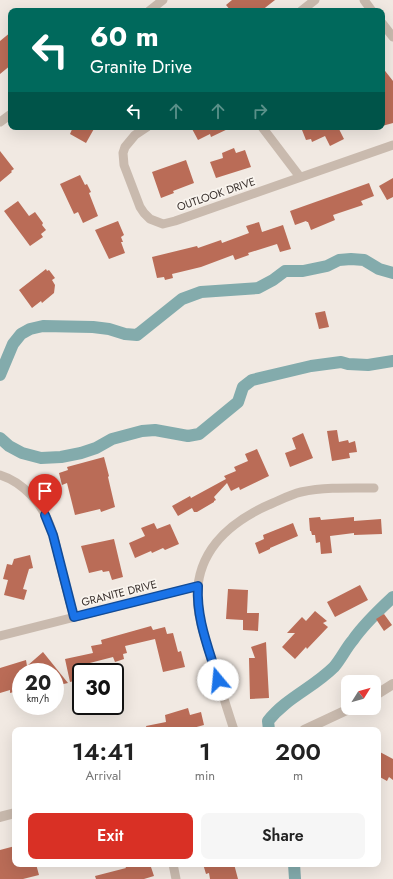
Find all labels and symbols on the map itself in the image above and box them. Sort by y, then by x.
street label: OUTLOOK DRIVE [175,173,257,215]
pin [28,474,62,515]
street label: GRANITE DRIVE [80,576,158,610]
position arrow [197,659,239,701]
speed limit sign: 30 [72,663,124,715]
north arrow [341,675,381,715]

